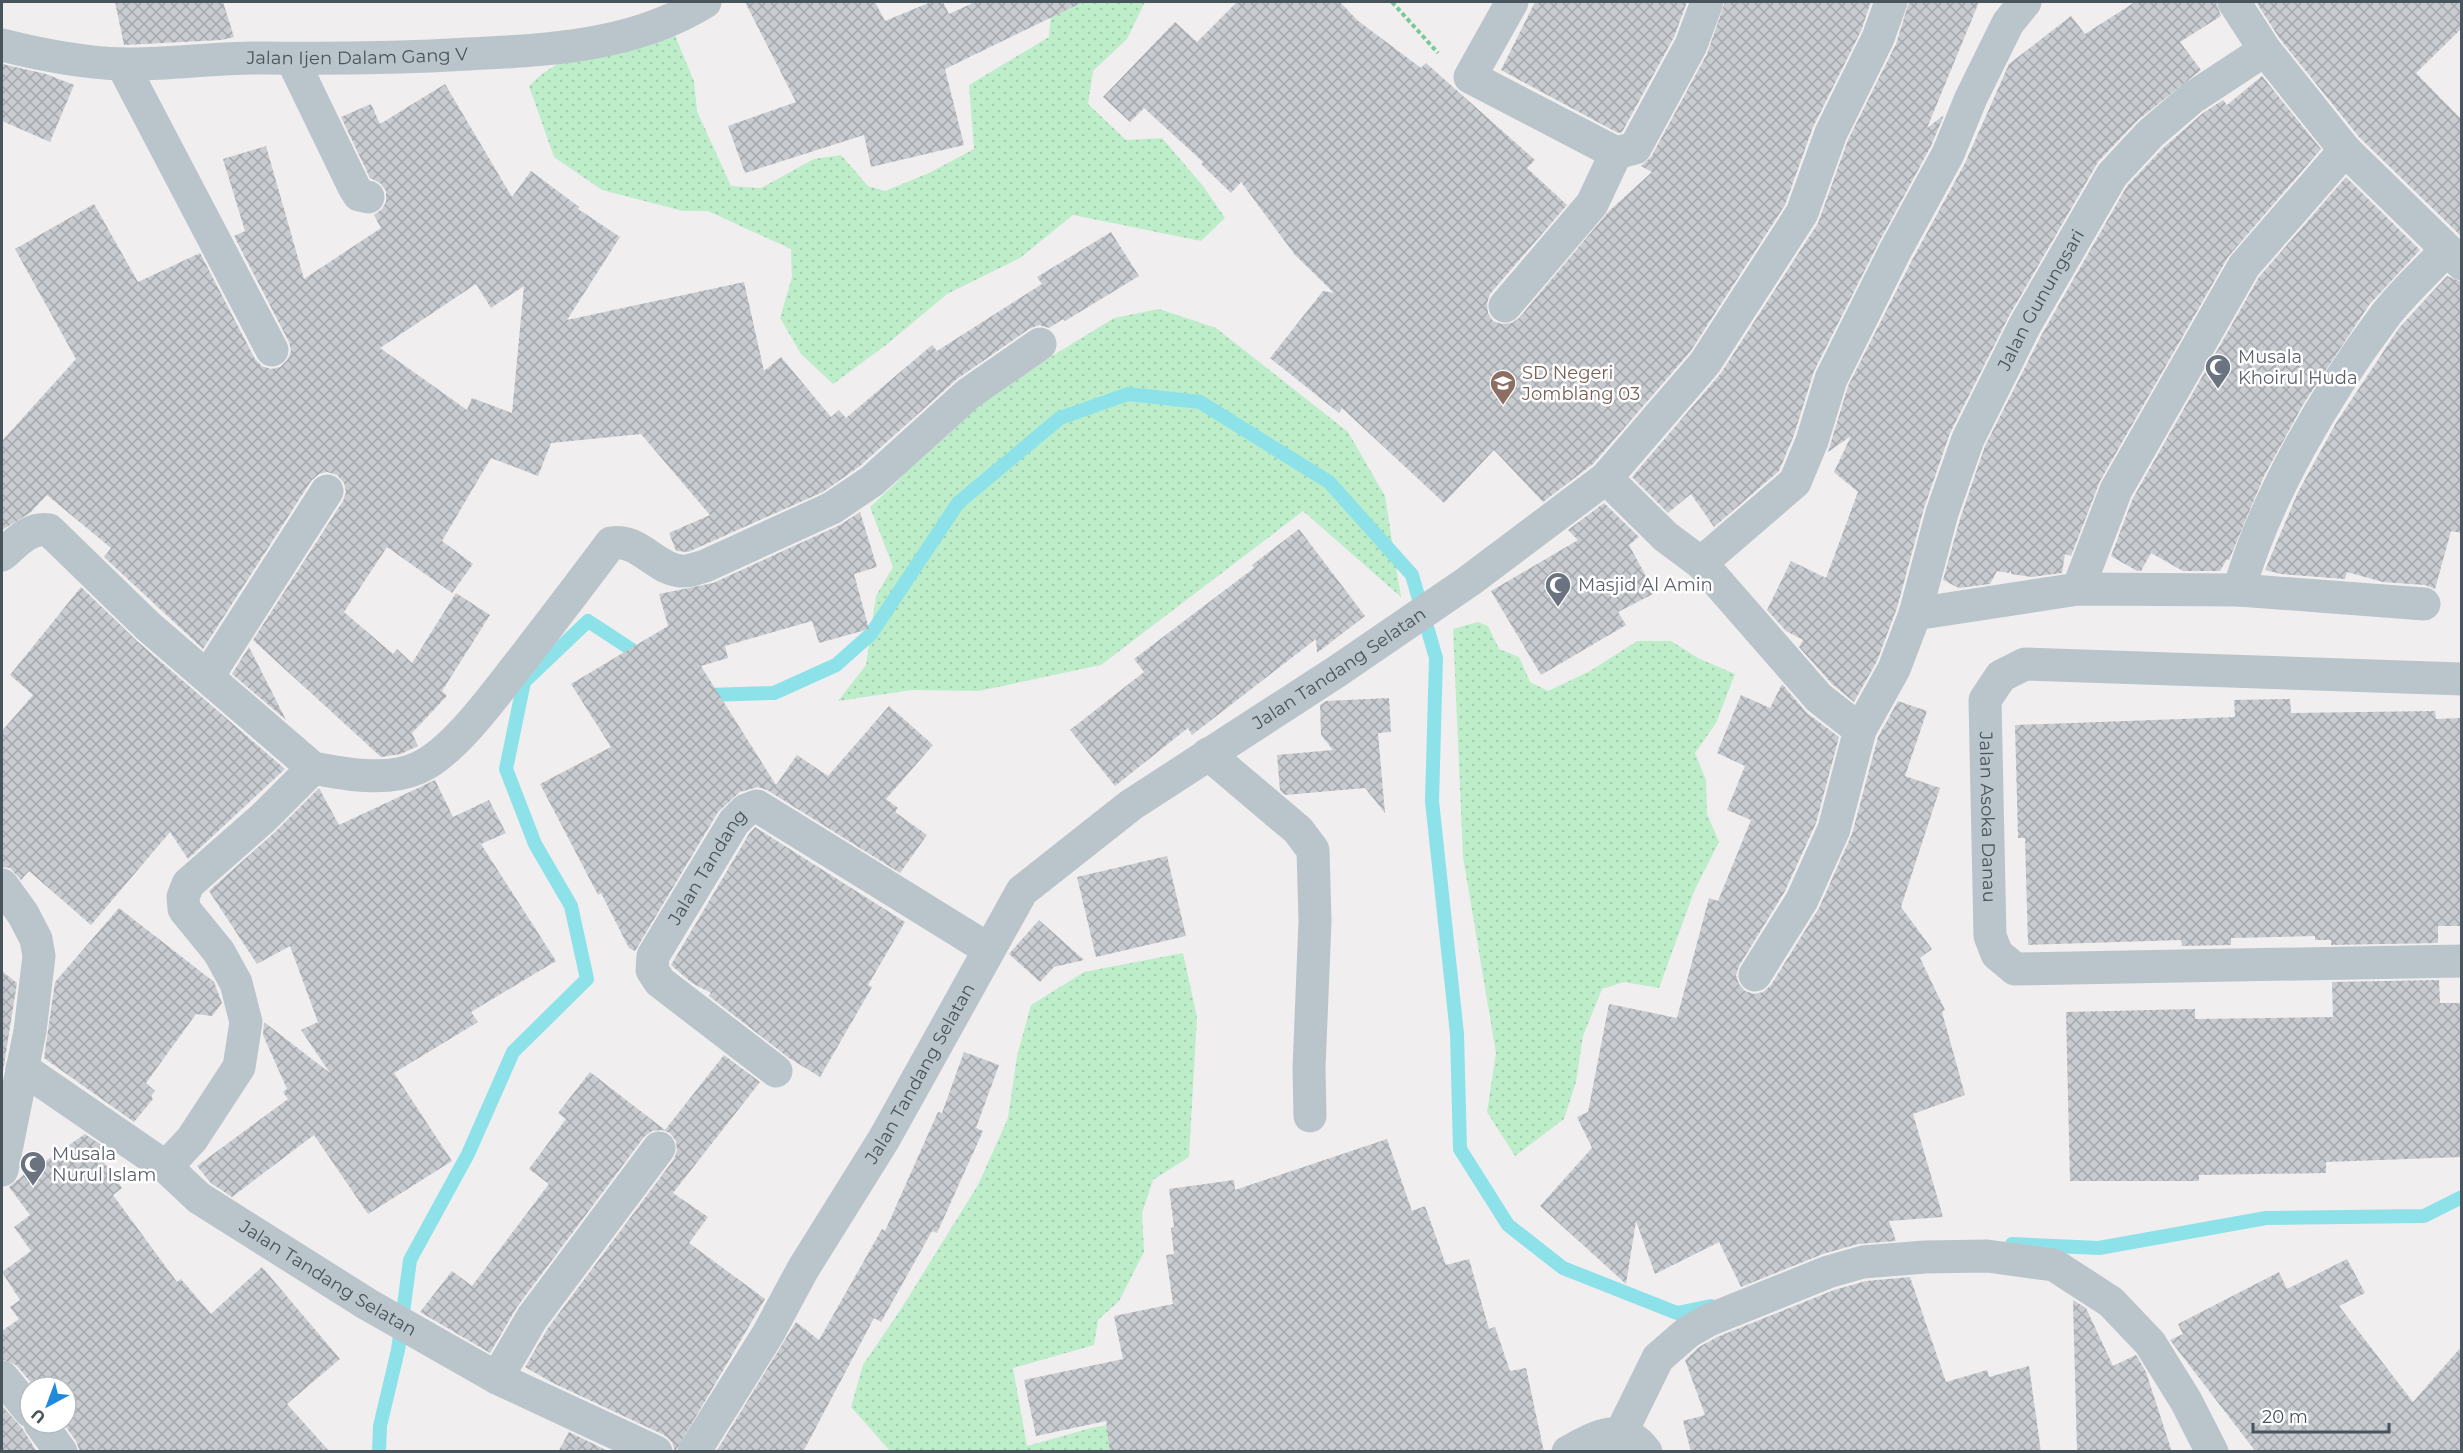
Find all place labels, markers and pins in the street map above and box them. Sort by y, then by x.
place label: Musala Khoirul Huda [2238,346,2358,389]
mosque icon: Musala Khoirul Huda [2203,352,2233,390]
place label: SD Negeri Jomblang 03 [1521,362,1640,405]
school or university icon: SD Negeri Jomblang 03 [1488,368,1518,406]
mosque icon: Masjid Al Amin [1543,570,1573,608]
place label: Masjid Al Amin [1578,574,1713,596]
place label: Musala Nurul Islam [52,1143,156,1186]
mosque icon: Musala Nurul Islam [18,1149,48,1187]

